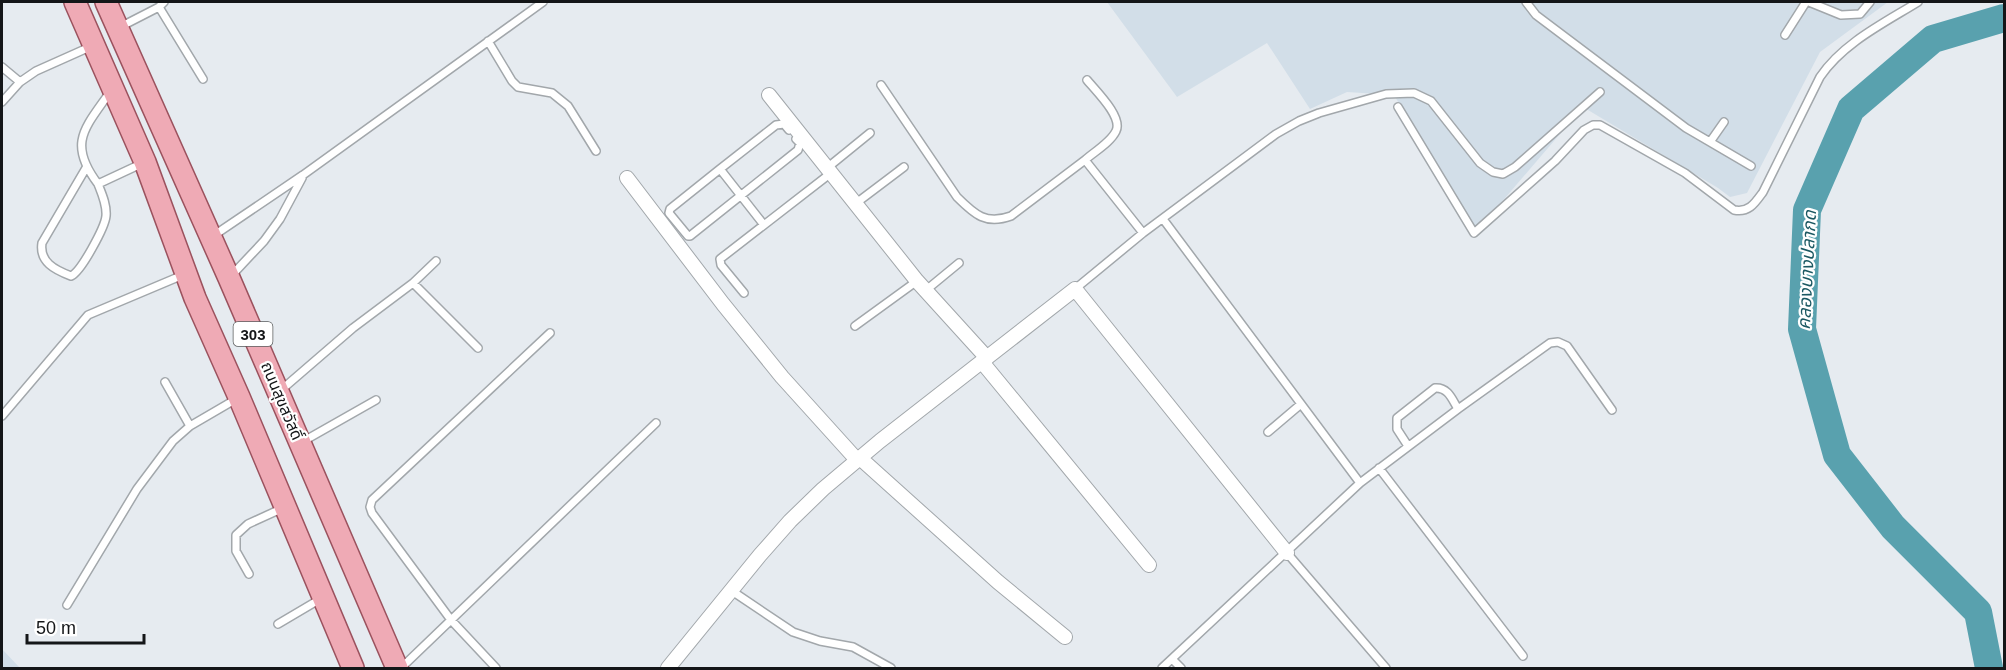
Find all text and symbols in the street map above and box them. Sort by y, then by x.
water label: คลองบางปลากด [1794,209,1820,330]
road number: 303 [234,322,272,346]
street label: ถนนสุขสวัสดิ์ [257,359,307,443]
scale bar [27,607,144,645]
text: 50 m [36,618,76,638]

